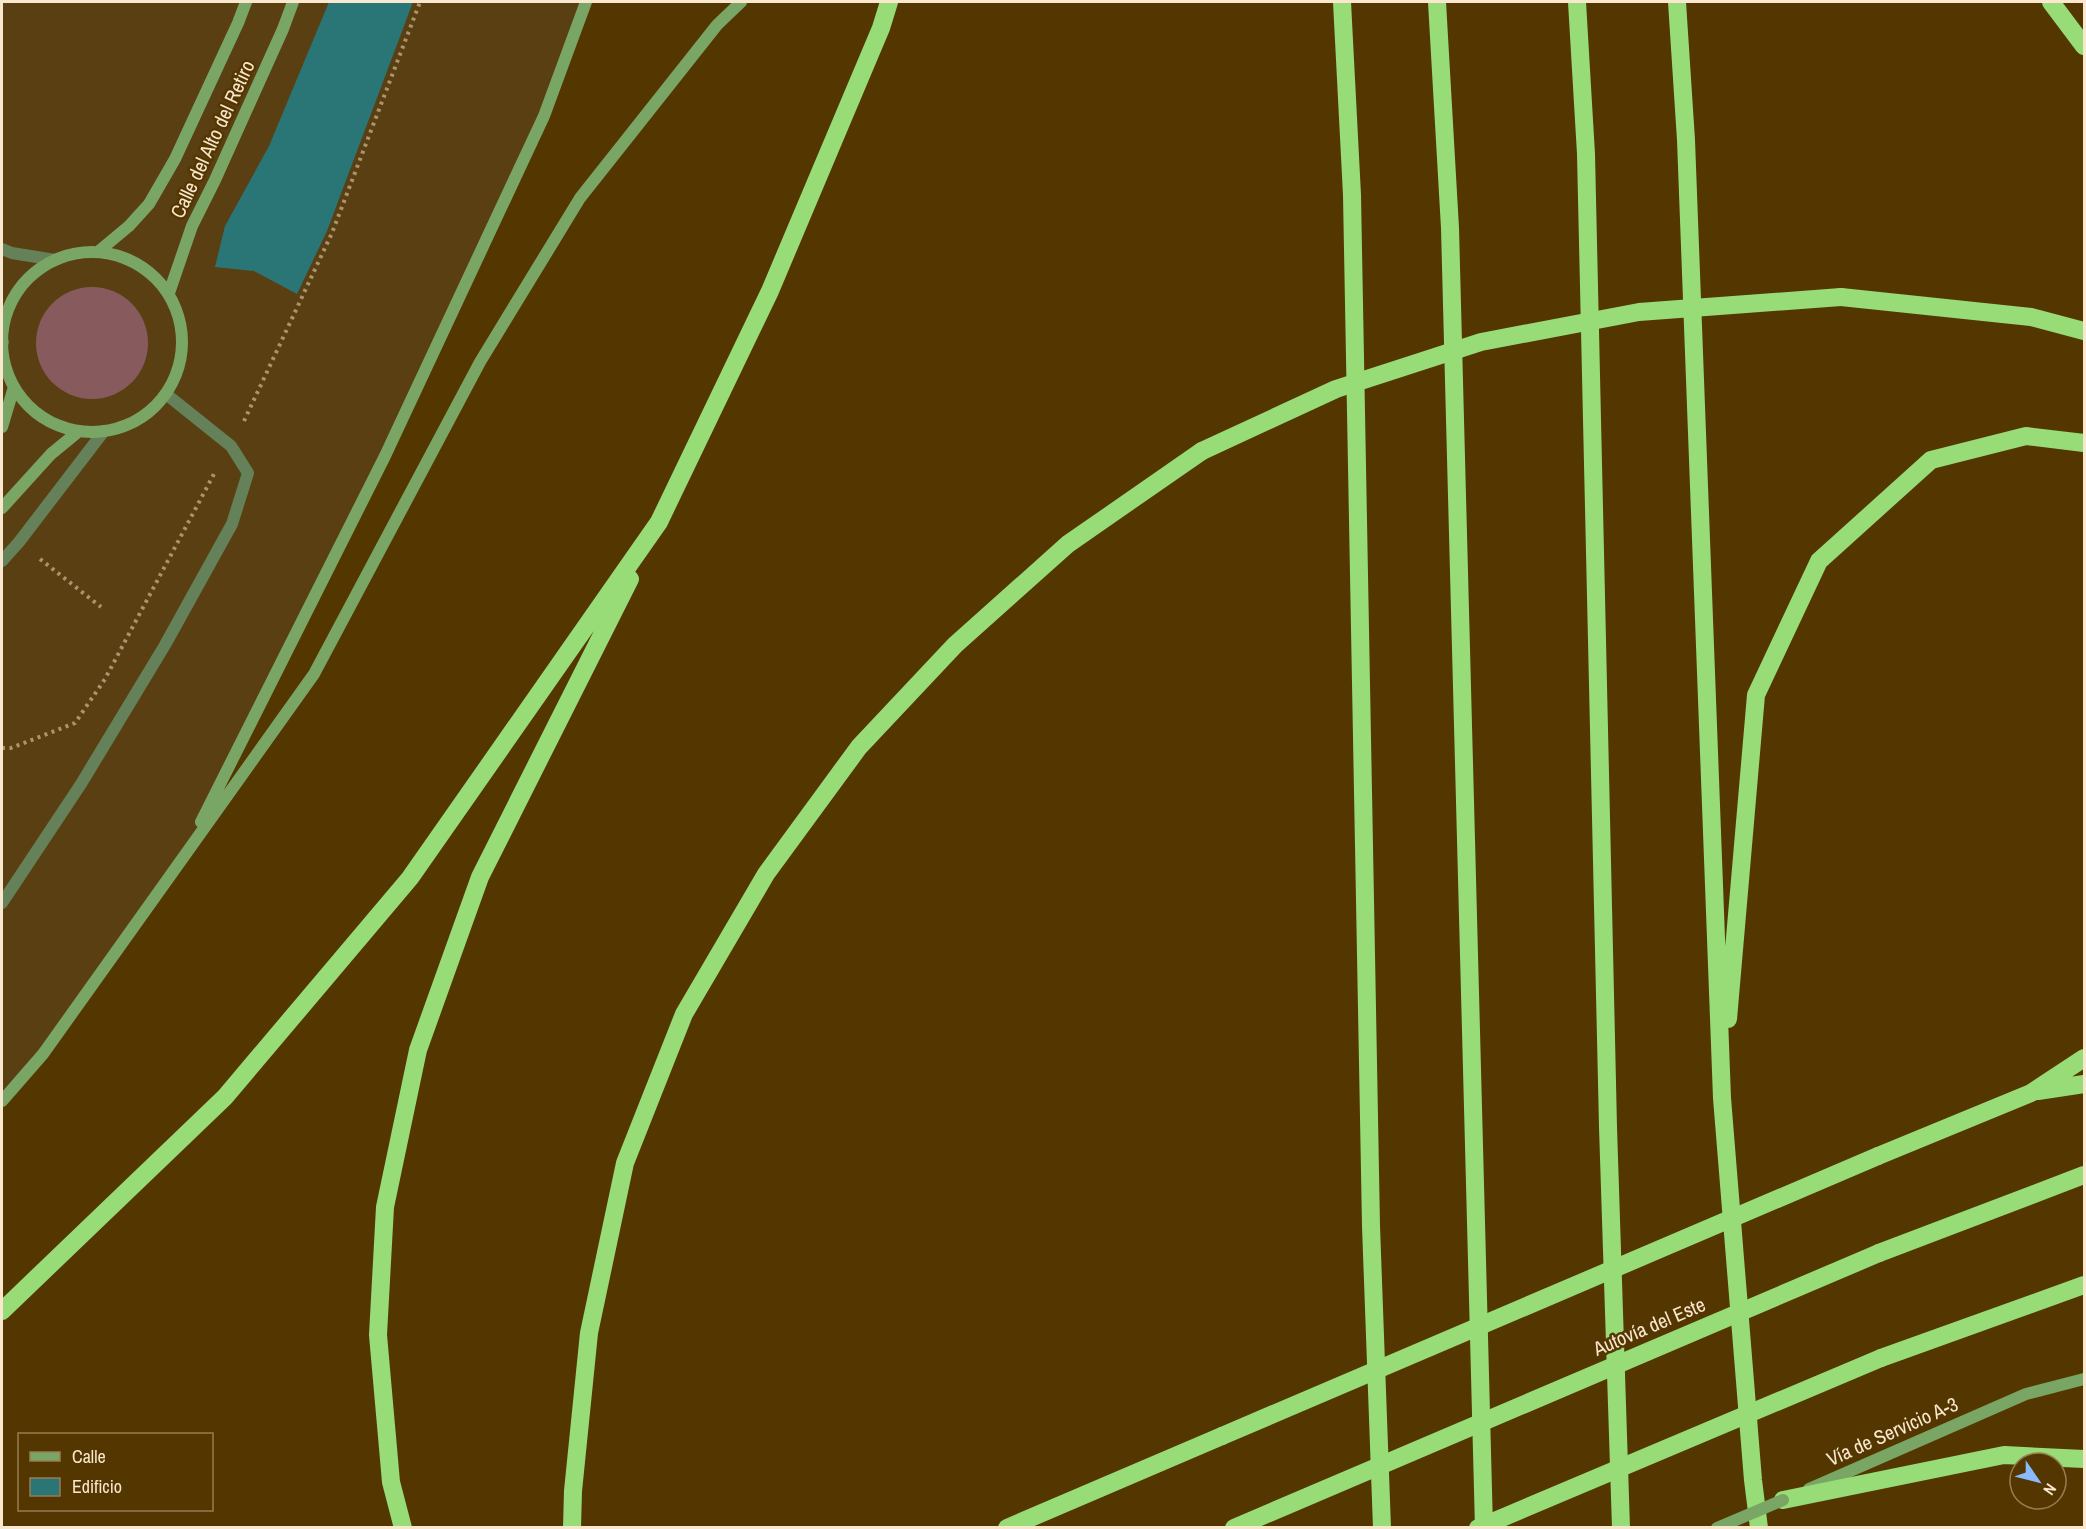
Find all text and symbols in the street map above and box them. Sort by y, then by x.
street label: Calle del Alto del Retiro [164,56,260,222]
street label: Autovía del Este [1588,1290,1709,1362]
street label: Vía de Servicio A-3 [1822,1390,1962,1472]
legend [18,1433,213,1511]
text: Calle [72,1444,106,1469]
north arrow [2008,1451,2068,1511]
text: Edificio [72,1474,122,1499]
text: N [2039,1479,2062,1500]

